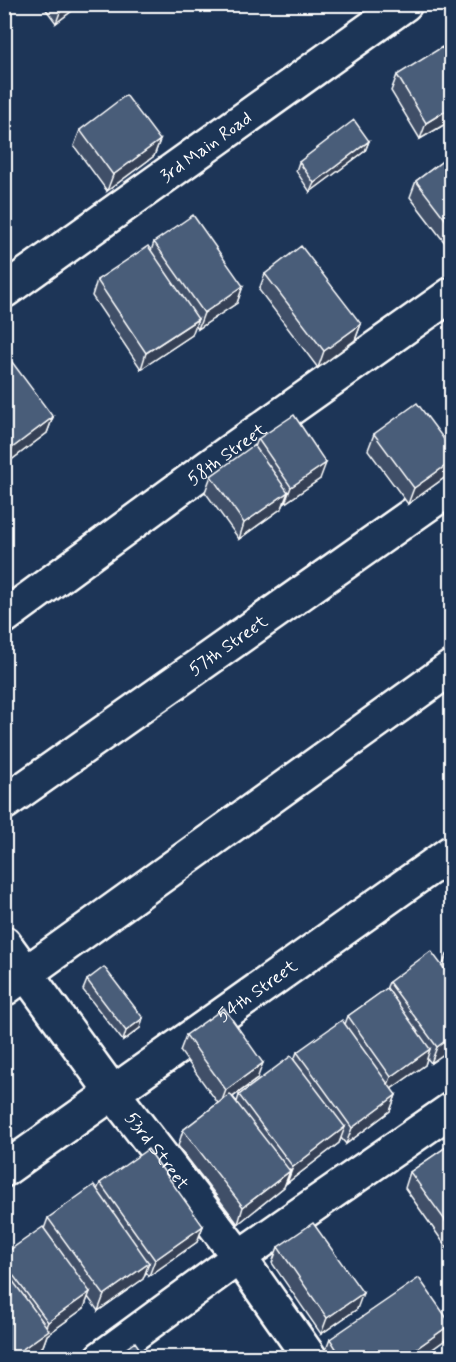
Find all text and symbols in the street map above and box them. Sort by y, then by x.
street label: 3rd Main Road [156,106,257,189]
street label: 58th Street [183,418,272,492]
street label: 57th Street [184,609,273,682]
street label: 54th Street [212,954,303,1028]
street label: 53rd Street [119,1107,194,1195]

